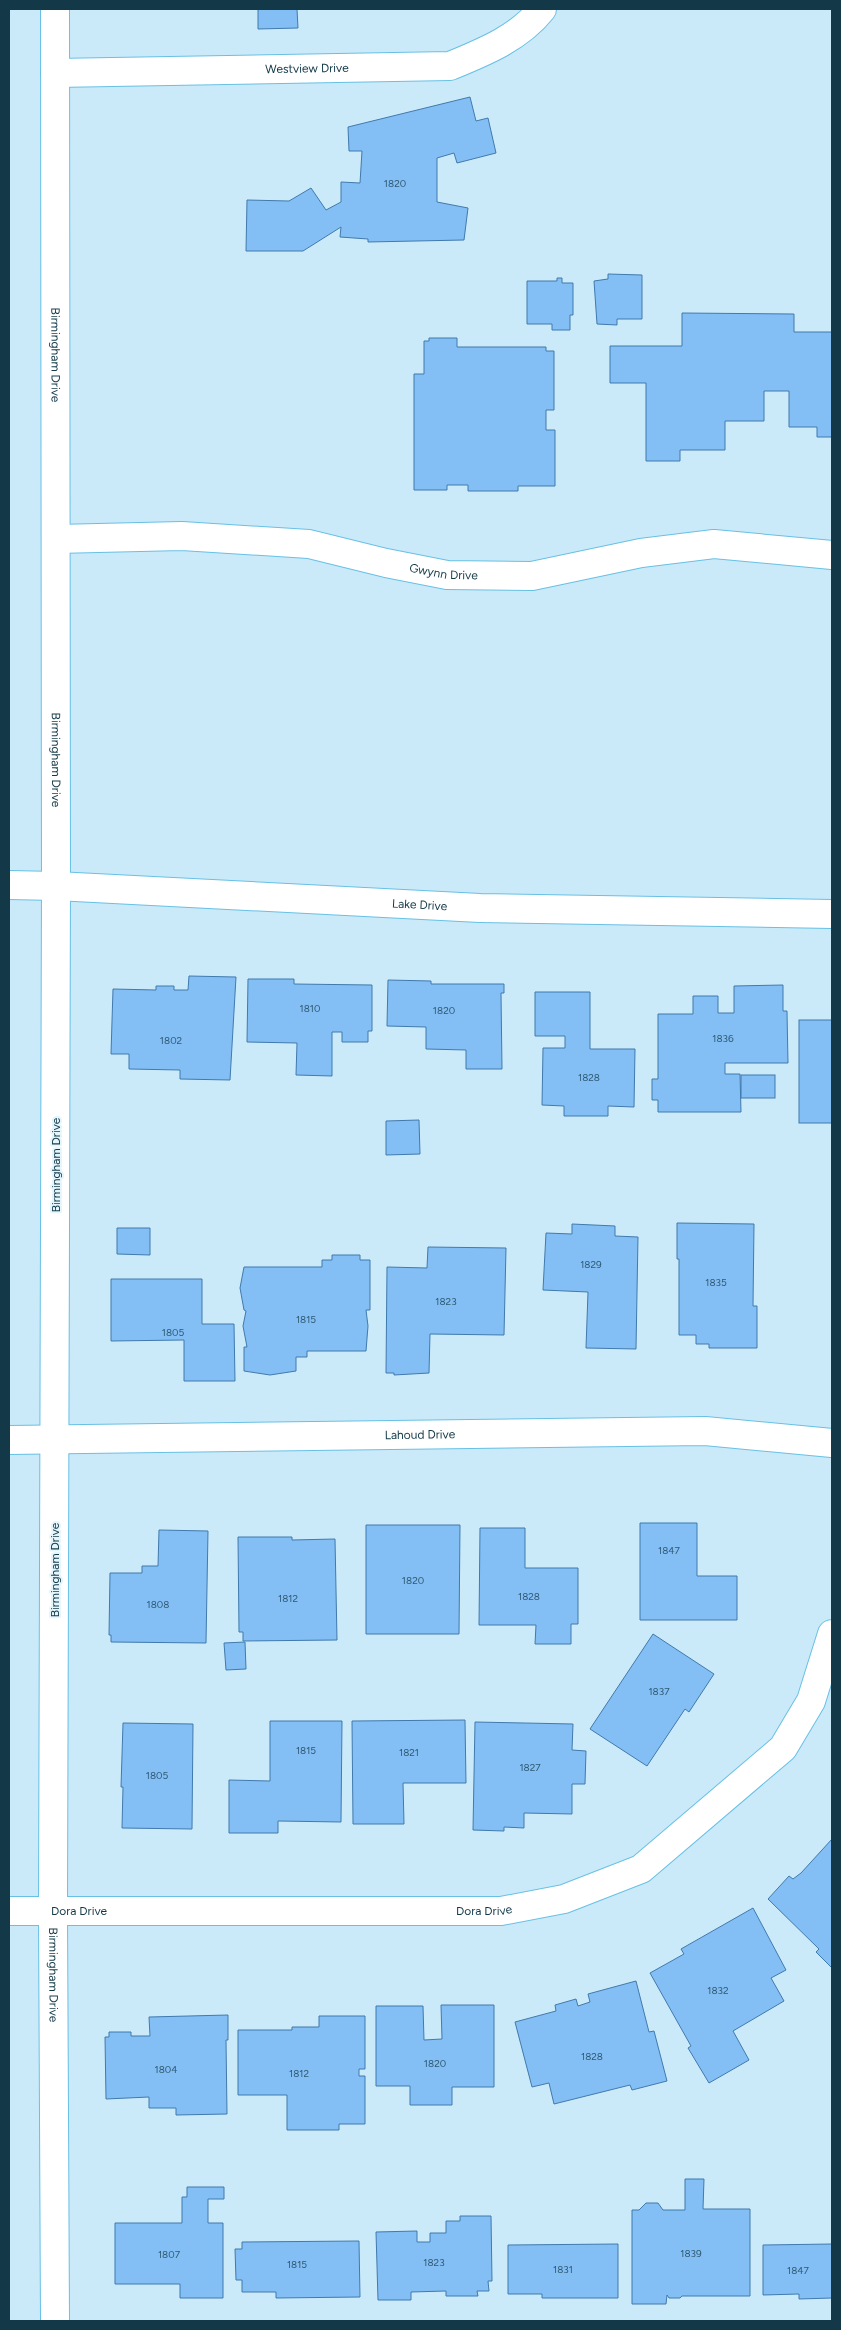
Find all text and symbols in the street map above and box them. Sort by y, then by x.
street label: Westview Drive [265,61,349,76]
house number: 1820 [384,177,406,190]
street label: Birmingham Drive [48,308,62,403]
street label: Gwynn Drive [408,561,478,582]
street label: Birmingham Drive [49,713,63,808]
street label: Lake Drive [391,896,448,913]
house number: 1810 [300,1002,320,1015]
house number: 1820 [433,1004,455,1017]
house number: 1836 [712,1032,734,1045]
house number: 1802 [160,1034,182,1047]
house number: 1828 [578,1071,600,1084]
street label: Birmingham Drive [49,1117,63,1212]
house number: 1829 [580,1258,602,1271]
house number: 1835 [705,1276,727,1289]
house number: 1823 [435,1295,457,1308]
house number: 1815 [296,1313,316,1326]
house number: 1805 [162,1326,184,1339]
street label: Lahoud Drive [385,1427,456,1442]
street label: Birmingham Drive [48,1522,62,1617]
house number: 1847 [658,1544,681,1557]
house number: 1820 [402,1574,424,1587]
house number: 1828 [518,1590,540,1603]
house number: 1812 [278,1592,298,1605]
house number: 1808 [147,1598,169,1611]
house number: 1837 [648,1685,670,1698]
house number: 1815 [296,1744,316,1757]
house number: 1821 [399,1746,419,1759]
house number: 1827 [519,1761,541,1774]
house number: 1805 [146,1769,168,1782]
street label: Dora Drive [456,1902,514,1918]
street label: Dora Drive [51,1904,108,1918]
street label: Birmingham Drive [46,1928,61,2023]
house number: 1832 [707,1984,729,1997]
house number: 1828 [581,2050,603,2063]
house number: 1820 [424,2057,446,2070]
house number: 1804 [155,2063,177,2076]
house number: 1812 [289,2067,309,2080]
house number: 1839 [680,2247,702,2260]
house number: 1807 [158,2248,181,2261]
house number: 1823 [423,2256,445,2269]
house number: 1815 [287,2258,307,2271]
house number: 1831 [553,2263,573,2276]
house number: 1847 [787,2264,810,2277]

